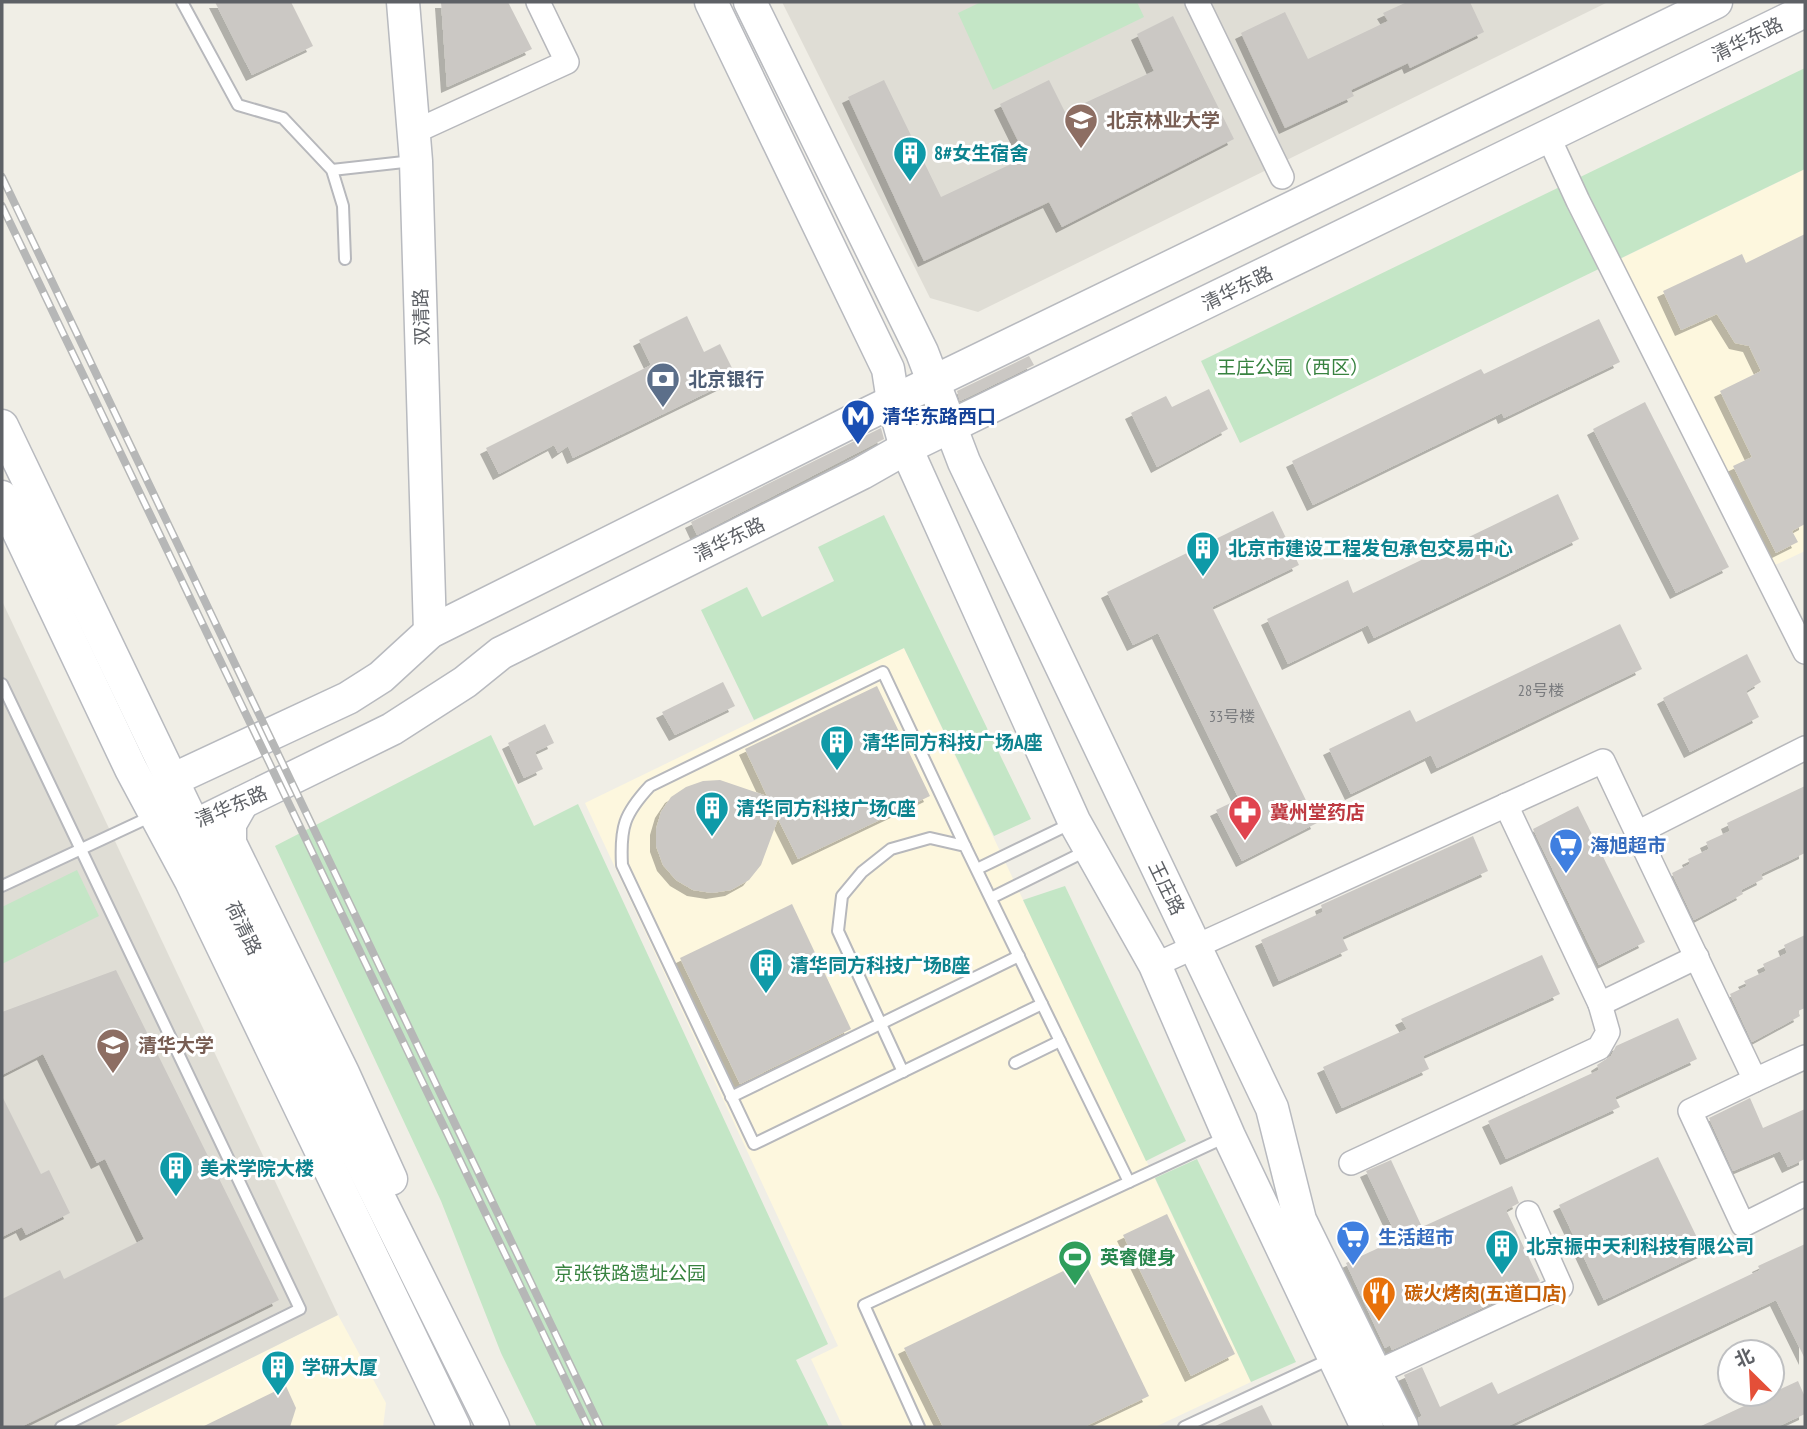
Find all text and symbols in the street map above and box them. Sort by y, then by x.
street label: 清华东路 [1708,12,1786,66]
school or university icon: 北京林业大学 [1062,101,1100,150]
place label: 北京林业大学 [1106,108,1220,132]
building icon: 8#女生宿舍 [891,134,929,183]
place label: 8#女生宿舍 [934,141,1028,165]
street label: 清华东路 [1198,261,1276,315]
street label: 双清路 [408,288,434,346]
park label: 王庄公园（西区） [1217,355,1369,379]
bank icon: 北京银行 [644,360,682,409]
place label: 北京银行 [688,367,764,391]
metro station icon: 清华东路西口 [839,397,877,446]
place label: 清华东路西口 [882,404,996,428]
street label: 清华东路 [690,512,768,566]
building icon: 北京市建设工程发包承包交易中心 [1184,529,1222,578]
place label: 北京市建设工程发包承包交易中心 [1228,536,1513,560]
house number: 28号楼 [1518,680,1564,700]
house number: 33号楼 [1209,706,1255,726]
building icon: 清华同方科技广场A座 [818,723,856,772]
place label: 清华同方科技广场A座 [862,730,1043,754]
street label: 清华东路 [191,780,271,832]
building icon: 清华同方科技广场C座 [693,789,731,838]
pharmacy icon: 冀州堂药店 [1226,793,1264,842]
place label: 清华同方科技广场C座 [736,796,916,820]
place label: 冀州堂药店 [1270,800,1365,824]
supermarket icon: 海旭超市 [1547,826,1585,875]
place label: 海旭超市 [1590,833,1666,857]
street label: 王庄路 [1144,857,1190,919]
street label: 荷清路 [221,897,267,959]
building icon: 清华同方科技广场B座 [747,946,785,995]
place label: 清华同方科技广场B座 [790,953,970,977]
school or university icon: 清华大学 [94,1026,132,1075]
place label: 清华大学 [138,1033,214,1057]
building icon: 美术学院大楼 [157,1149,195,1198]
place label: 美术学院大楼 [200,1156,314,1180]
supermarket icon: 生活超市 [1334,1218,1372,1267]
place label: 生活超市 [1378,1225,1454,1249]
building icon: 北京振中天利科技有限公司 [1483,1227,1521,1276]
place label: 北京振中天利科技有限公司 [1526,1234,1754,1258]
sports icon: 英睿健身 [1056,1238,1094,1287]
place label: 英睿健身 [1100,1245,1176,1269]
park label: 京张铁路遗址公园 [554,1261,706,1285]
restaurant icon: 碳火烤肉(五道口店) [1360,1274,1398,1323]
place label: 碳火烤肉(五道口店) [1404,1281,1567,1305]
north arrow [1716,1338,1786,1408]
text: 北 [1731,1343,1758,1372]
building icon: 学研大厦 [259,1348,297,1397]
place label: 学研大厦 [302,1355,378,1379]

